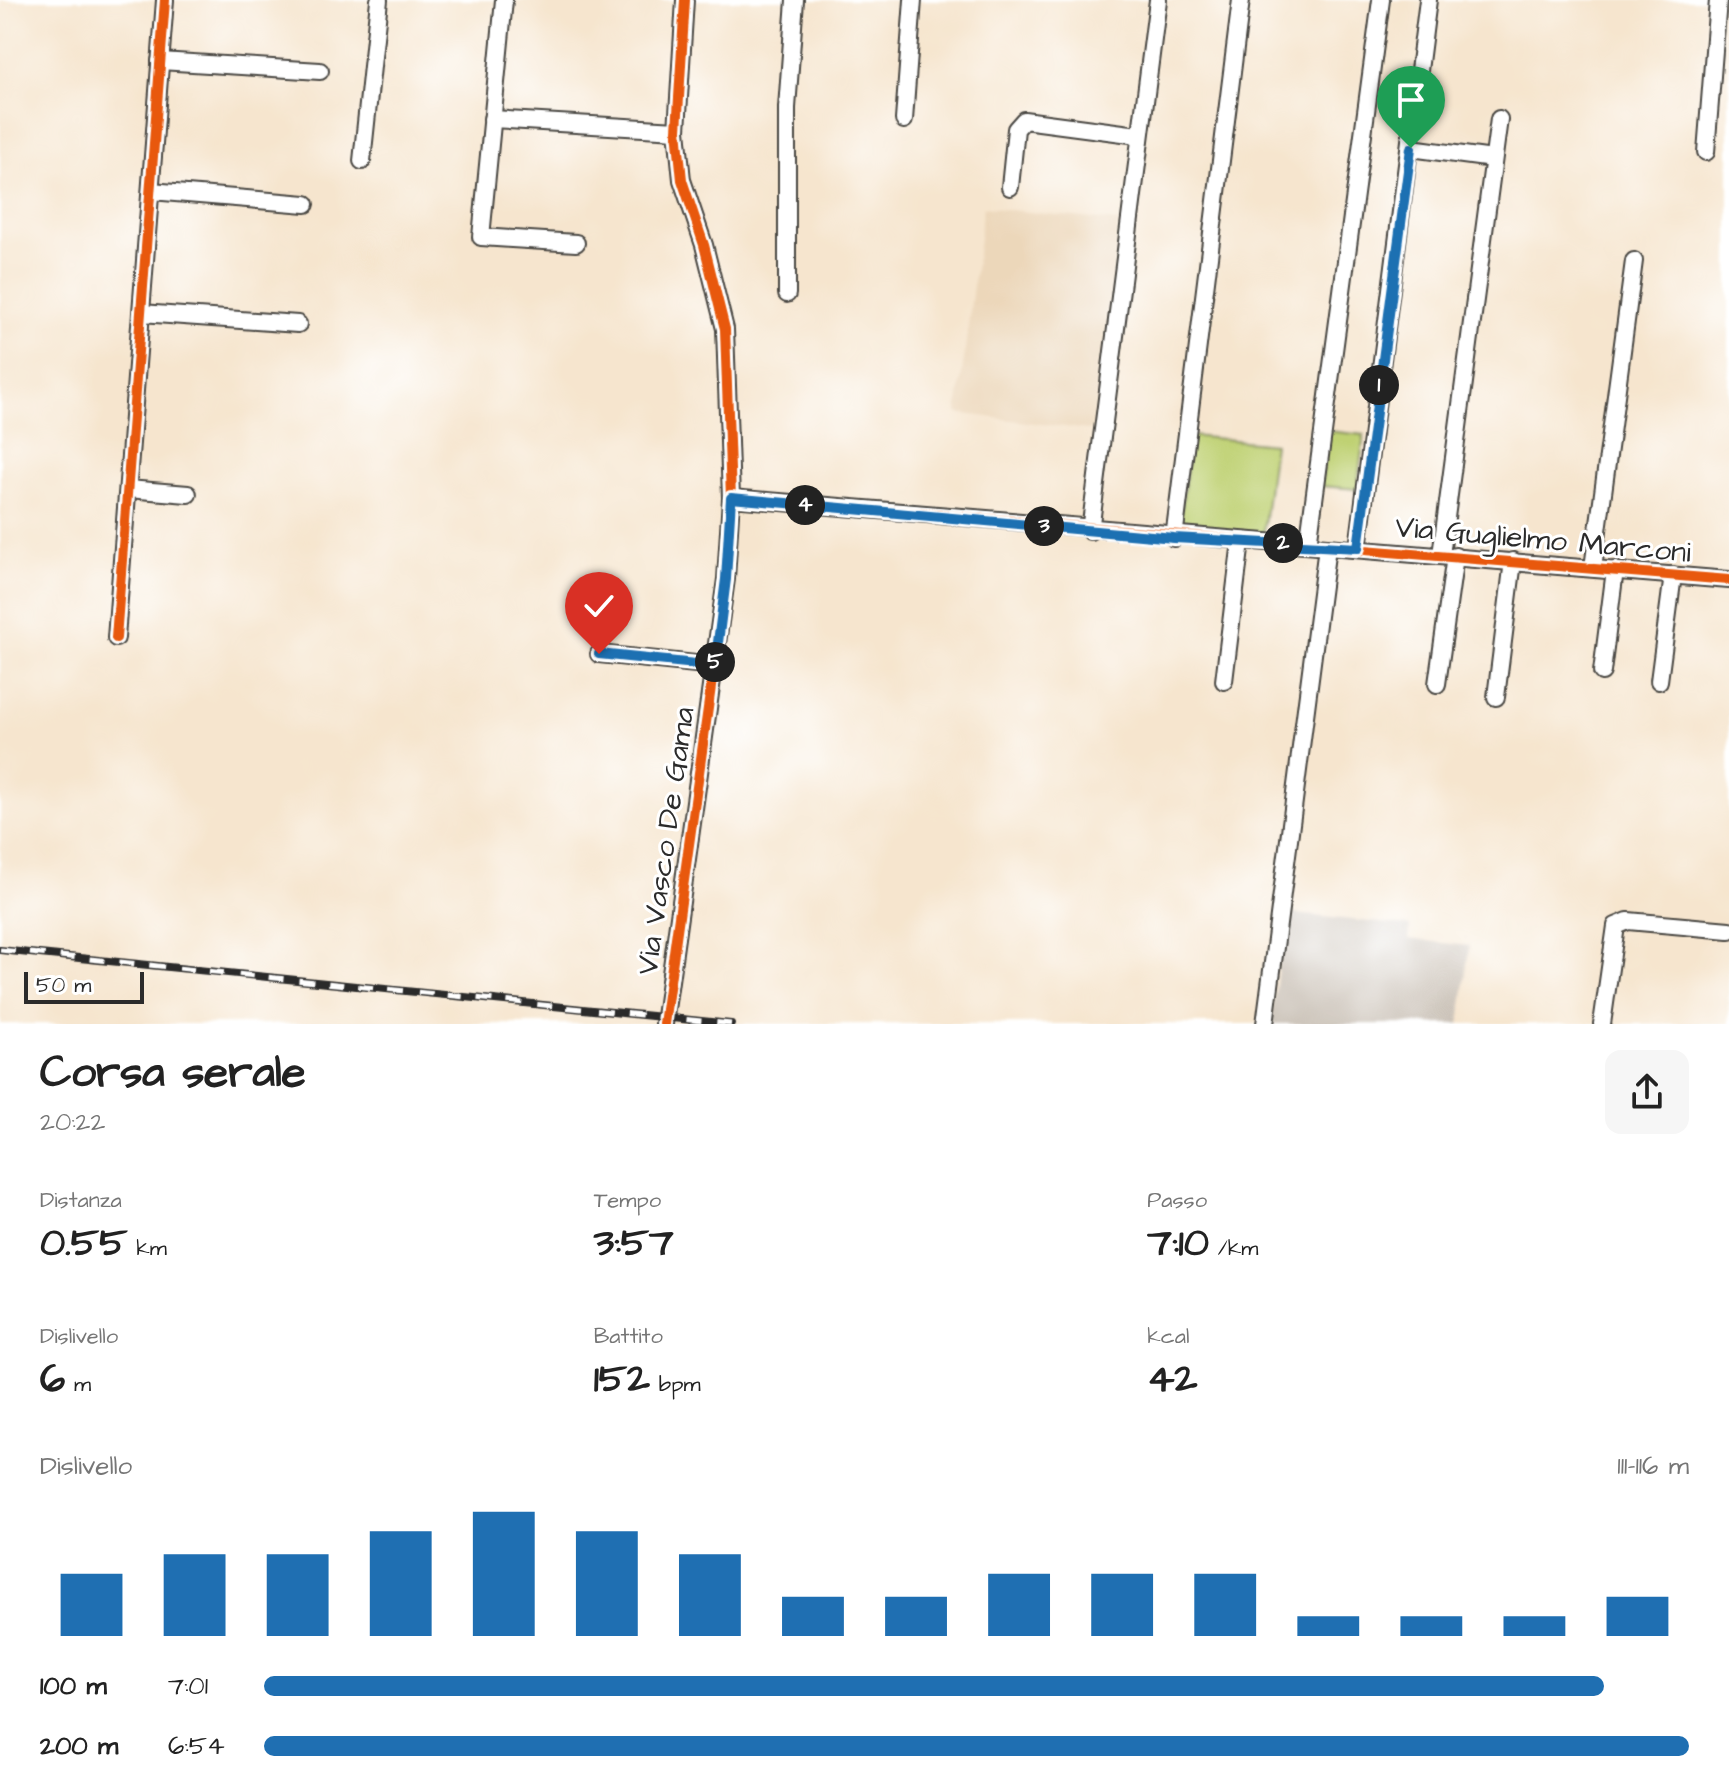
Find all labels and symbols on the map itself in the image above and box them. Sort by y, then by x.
pin [1377,66,1445,148]
pin: 1 [1359,365,1399,405]
pin: 4 [785,485,825,525]
pin: 3 [1024,506,1064,546]
street label: Via Guglielmo Marconi [1393,506,1693,575]
pin: 2 [1263,523,1303,563]
pin [565,572,633,654]
pin: 5 [695,642,735,682]
street label: Via Vasco De Gama [626,704,706,978]
scale bar [24,968,144,1004]

